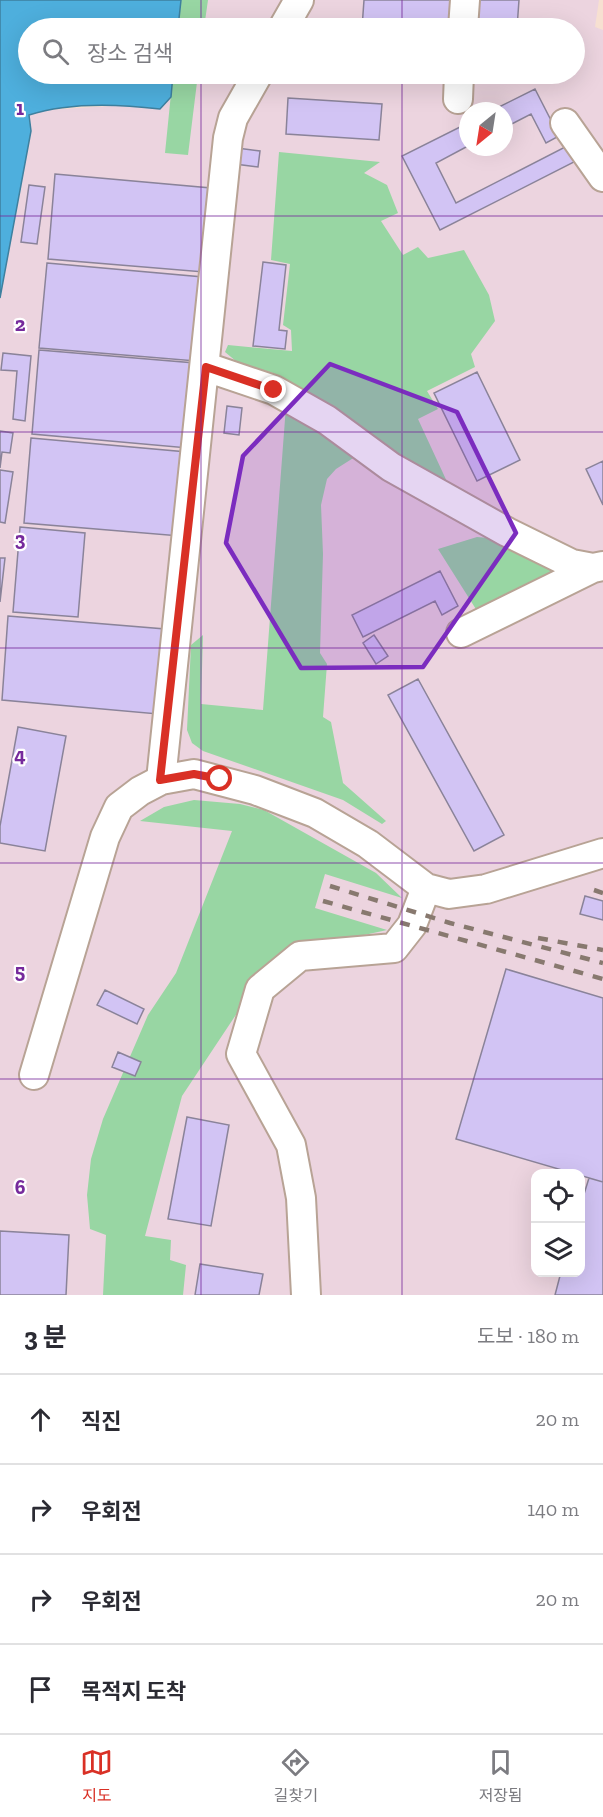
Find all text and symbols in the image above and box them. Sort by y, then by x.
search box [18,18,585,84]
icon: search [39,35,72,68]
text: 장소 검색 [87,40,173,67]
text: 1 [16,96,24,120]
north arrow [459,102,513,156]
text: 2 [15,312,26,336]
route end [260,376,286,402]
text: 3 [15,527,26,551]
text: 4 [14,743,26,767]
route start [206,765,232,791]
text: 5 [15,959,25,983]
map controls [531,1169,585,1277]
button: locate [531,1169,585,1223]
text: 6 [15,1175,26,1199]
button: layers [531,1223,585,1277]
text: 3 분 [24,1321,67,1353]
text: 도보 · 180 m [477,1324,579,1348]
icon: ahead [24,1403,57,1436]
text: 20 m [535,1407,579,1431]
text: 직진 [81,1408,121,1435]
icon: right [24,1493,57,1526]
text: 140 m [527,1497,579,1521]
text: 우회전 [81,1498,142,1525]
icon: right [24,1583,57,1616]
text: 20 m [535,1587,579,1611]
text: 우회전 [81,1588,142,1615]
icon: arrive [24,1673,57,1706]
text: 목적지 도착 [81,1678,186,1705]
tab: 지도 [80,1746,113,1806]
tab: 길찾기 [274,1746,318,1806]
tab: 저장됨 [479,1746,523,1806]

